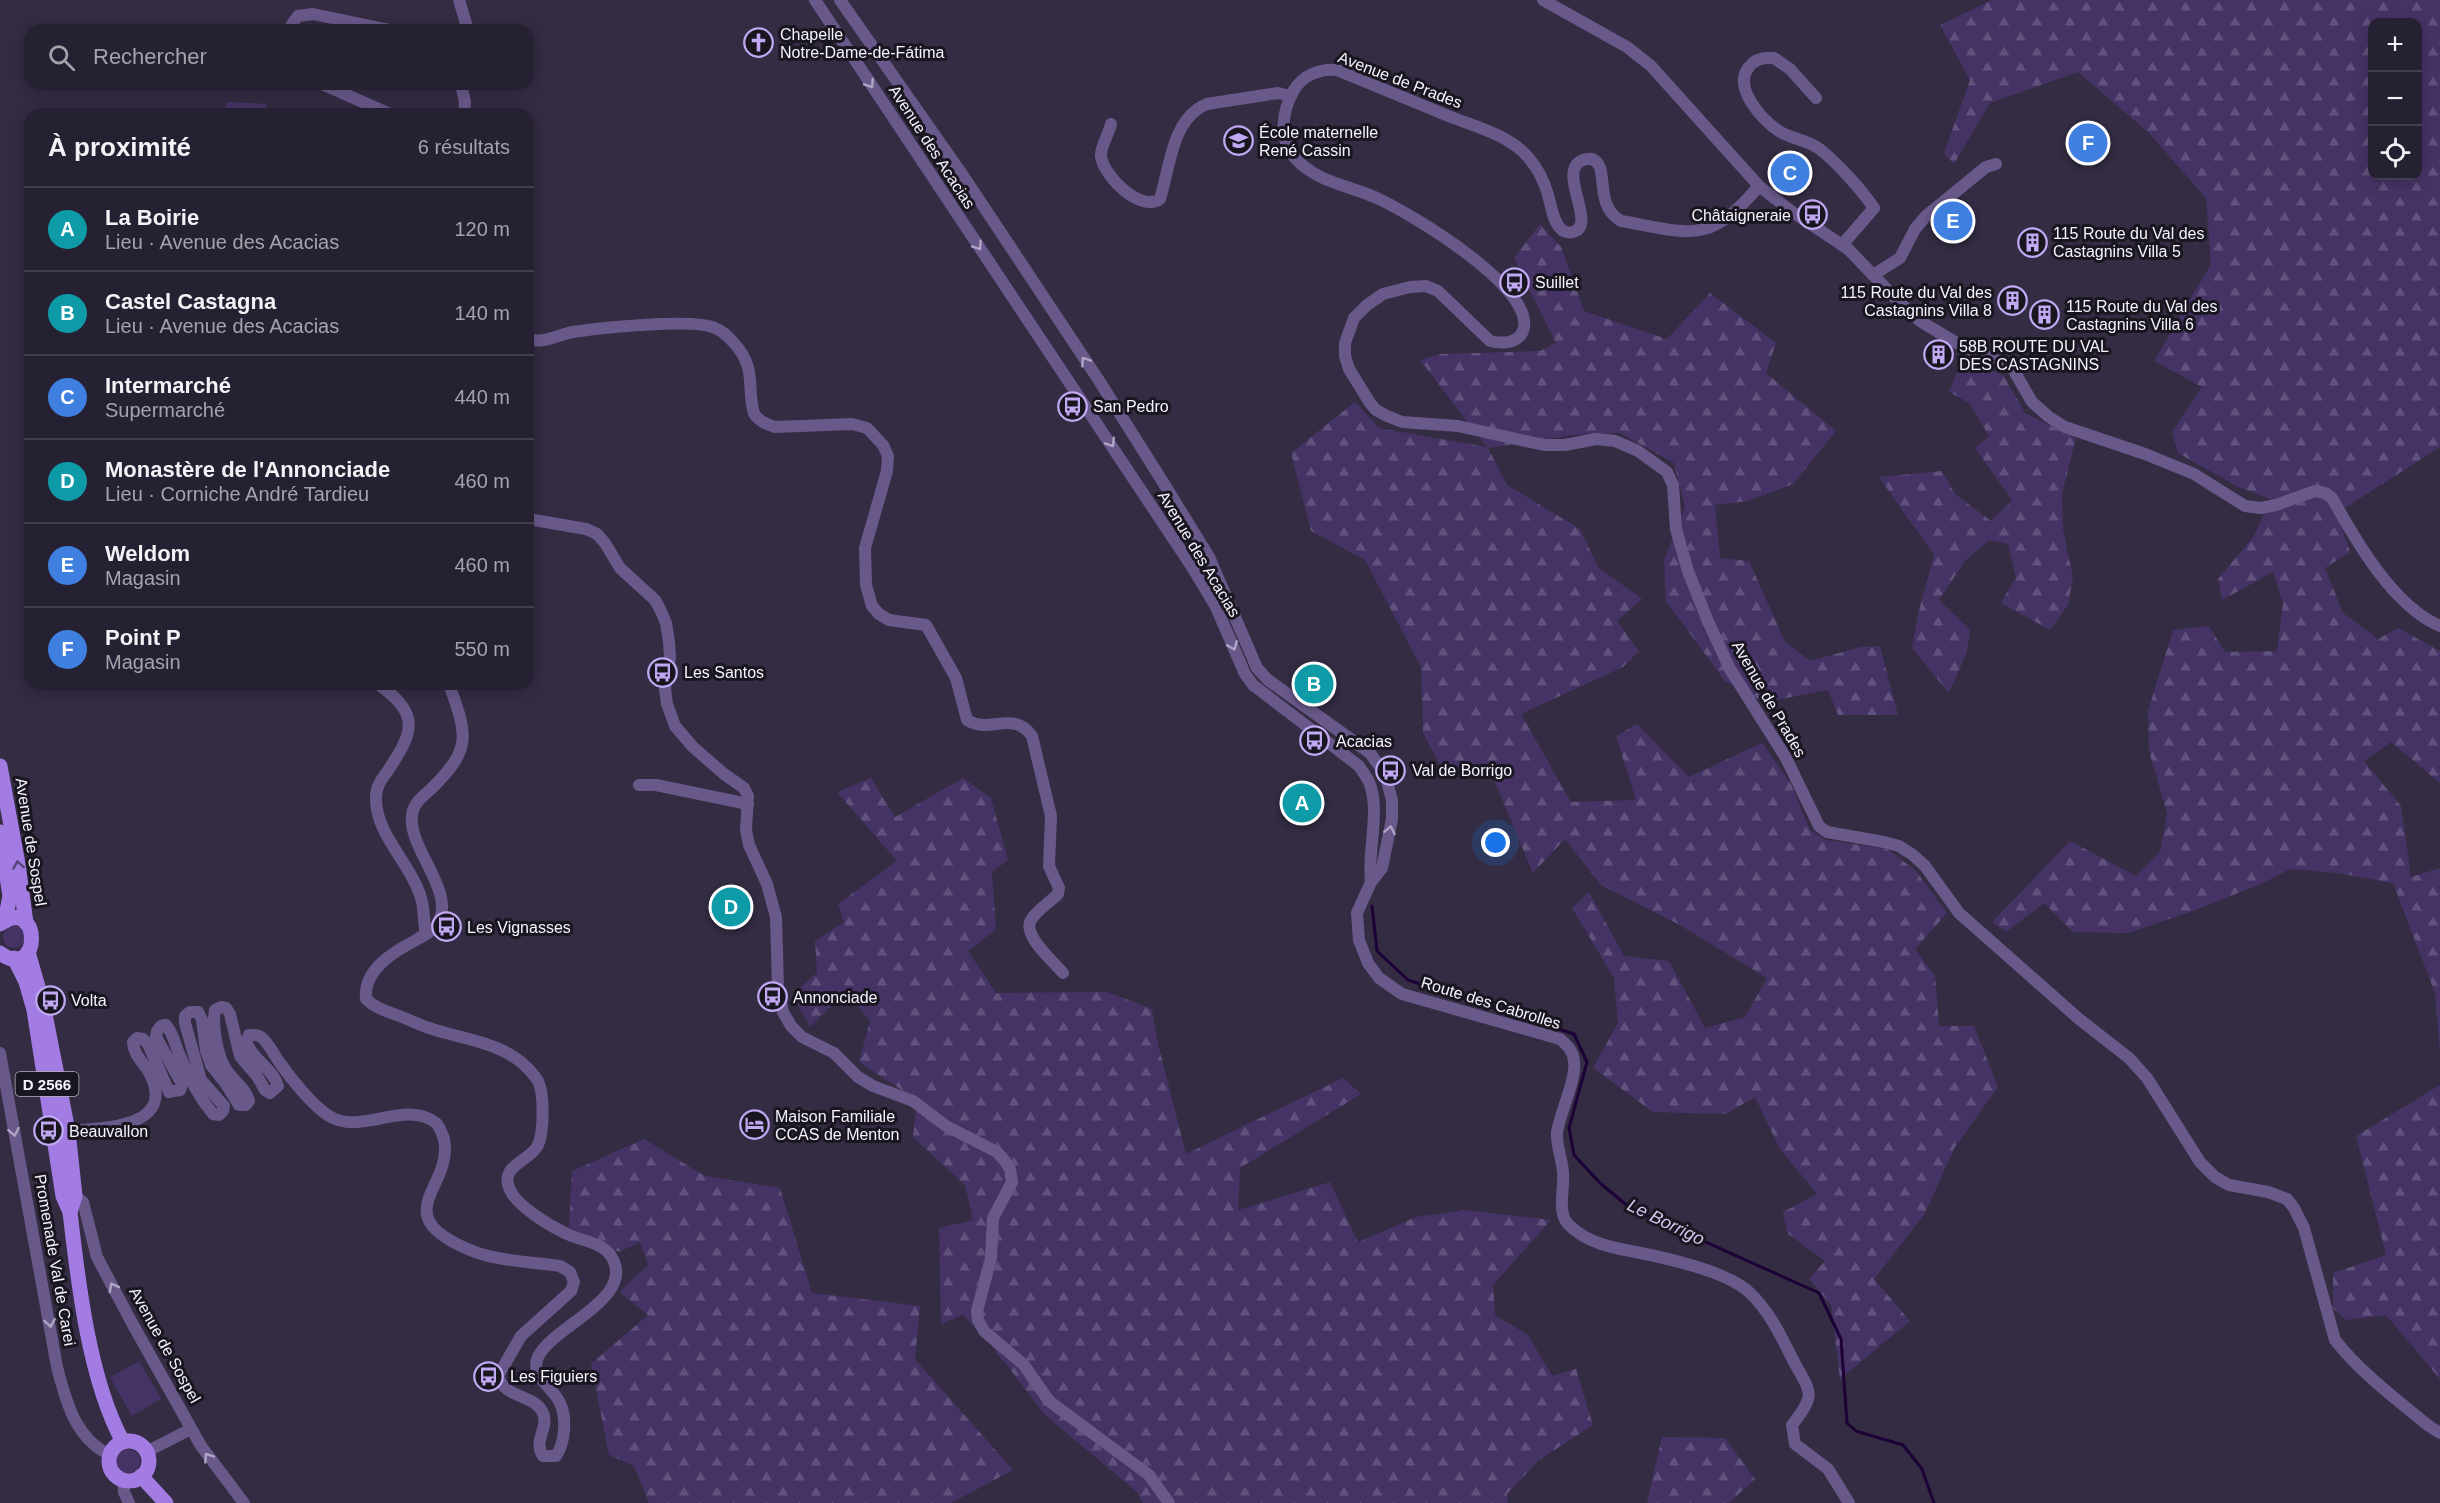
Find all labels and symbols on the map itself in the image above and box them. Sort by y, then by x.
place label: Chapelle Notre-Dame-de-Fátima [780,26,945,61]
church icon: Chapelle Notre-Dame-de-Fátima [743,27,775,59]
street label: Avenue de Prades [1336,49,1464,111]
one-way arrow [863,78,875,88]
street label: Avenue des Acacias [886,82,978,212]
pin: F [2068,120,2108,166]
place label: École maternelle René Cassin [1259,123,1378,159]
school or university icon: École maternelle René Cassin [1222,125,1254,157]
pin: C [1770,150,1810,195]
pin: E [1934,198,1972,244]
bus stop icon: Châtaigneraie [1796,199,1828,231]
place label: Châtaigneraie [1691,207,1791,224]
place label: 115 Route du Val des Castagnins Villa 5 [2053,225,2205,260]
building icon: 115 Route du Val des Castagnins Villa 5 [2016,226,2048,258]
one-way arrow [971,240,982,251]
bus stop icon: Suillet [1498,266,1530,298]
place label: Suillet [1535,274,1579,291]
place label: 115 Route du Val des Castagnins Villa 8 [1840,284,1992,319]
building icon: 115 Route du Val des Castagnins Villa 8 [1997,285,2029,317]
place label: 115 Route du Val des Castagnins Villa 6 [2066,298,2218,333]
building icon: 115 Route du Val des Castagnins Villa 6 [2029,299,2061,331]
place label: 58B ROUTE DU VAL DES CASTAGNINS [1959,338,2109,373]
building icon: 58B ROUTE DU VAL DES CASTAGNINS [1922,339,1954,371]
one-way arrow [1081,357,1092,368]
bus stop icon: San Pedro [1056,390,1088,422]
place label: San Pedro [1093,398,1169,415]
one-way arrow [1103,437,1115,447]
street label: Avenue des Acacias [1155,488,1243,620]
street label: Avenue de Prades [1729,638,1809,760]
one-way arrow [1226,639,1238,650]
bus stop icon: Les Santos [647,656,679,688]
pin: B [1294,662,1334,706]
place label: Les Santos [684,664,764,681]
bus stop icon: Acacias [1299,725,1331,757]
place label: Acacias [1336,733,1392,750]
bus stop icon: Val de Borrigo [1375,754,1407,786]
place label: Val de Borrigo [1412,762,1512,779]
street label: Avenue de Sospel [12,777,50,907]
pin: A [1282,780,1322,826]
one-way arrow [1383,825,1396,835]
your location [1481,828,1510,857]
one-way arrow [13,861,25,870]
pin: D [712,884,750,930]
bus stop icon: Les Vignasses [430,911,462,943]
place label: Les Vignasses [467,919,571,936]
street label: Route des Cabrolles [1419,974,1563,1032]
bus stop icon: Annonciade [756,981,788,1013]
bus stop icon: Volta [34,984,66,1016]
place label: Annonciade [793,989,878,1006]
place label: Volta [71,992,107,1009]
road number: D 2566 [15,1072,78,1096]
place label: Maison Familiale CCAS de Menton [775,1108,900,1143]
hotel icon: Maison Familiale CCAS de Menton [738,1109,770,1141]
bus stop icon: Beauvallon [32,1115,64,1147]
place label: Beauvallon [69,1123,148,1140]
one-way arrow [7,1126,20,1136]
street label: Promenade Val de Carei [32,1173,78,1347]
water label: Le Borrigo [1624,1195,1708,1249]
one-way arrow [109,1282,120,1293]
street label: Avenue de Sospel [126,1284,204,1406]
one-way arrow [43,1319,55,1328]
bus stop icon: Les Figuiers [473,1360,505,1392]
place label: Les Figuiers [510,1368,597,1385]
one-way arrow [204,1453,215,1464]

